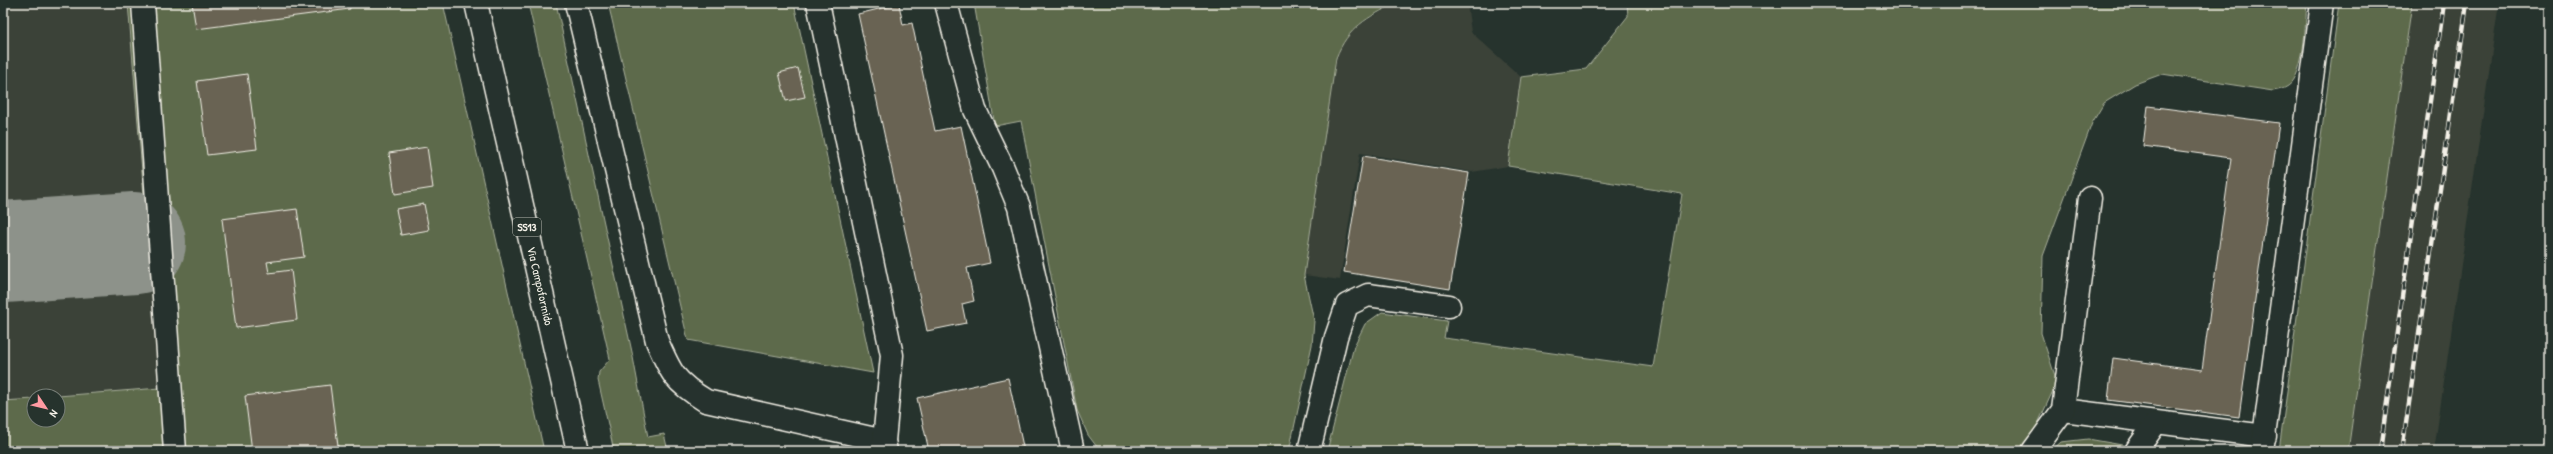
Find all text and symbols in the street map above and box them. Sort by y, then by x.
road number: SS13 [513,218,541,236]
street label: Via Campoformido [523,245,558,327]
north arrow [26,388,66,428]
text: N [47,407,62,420]

